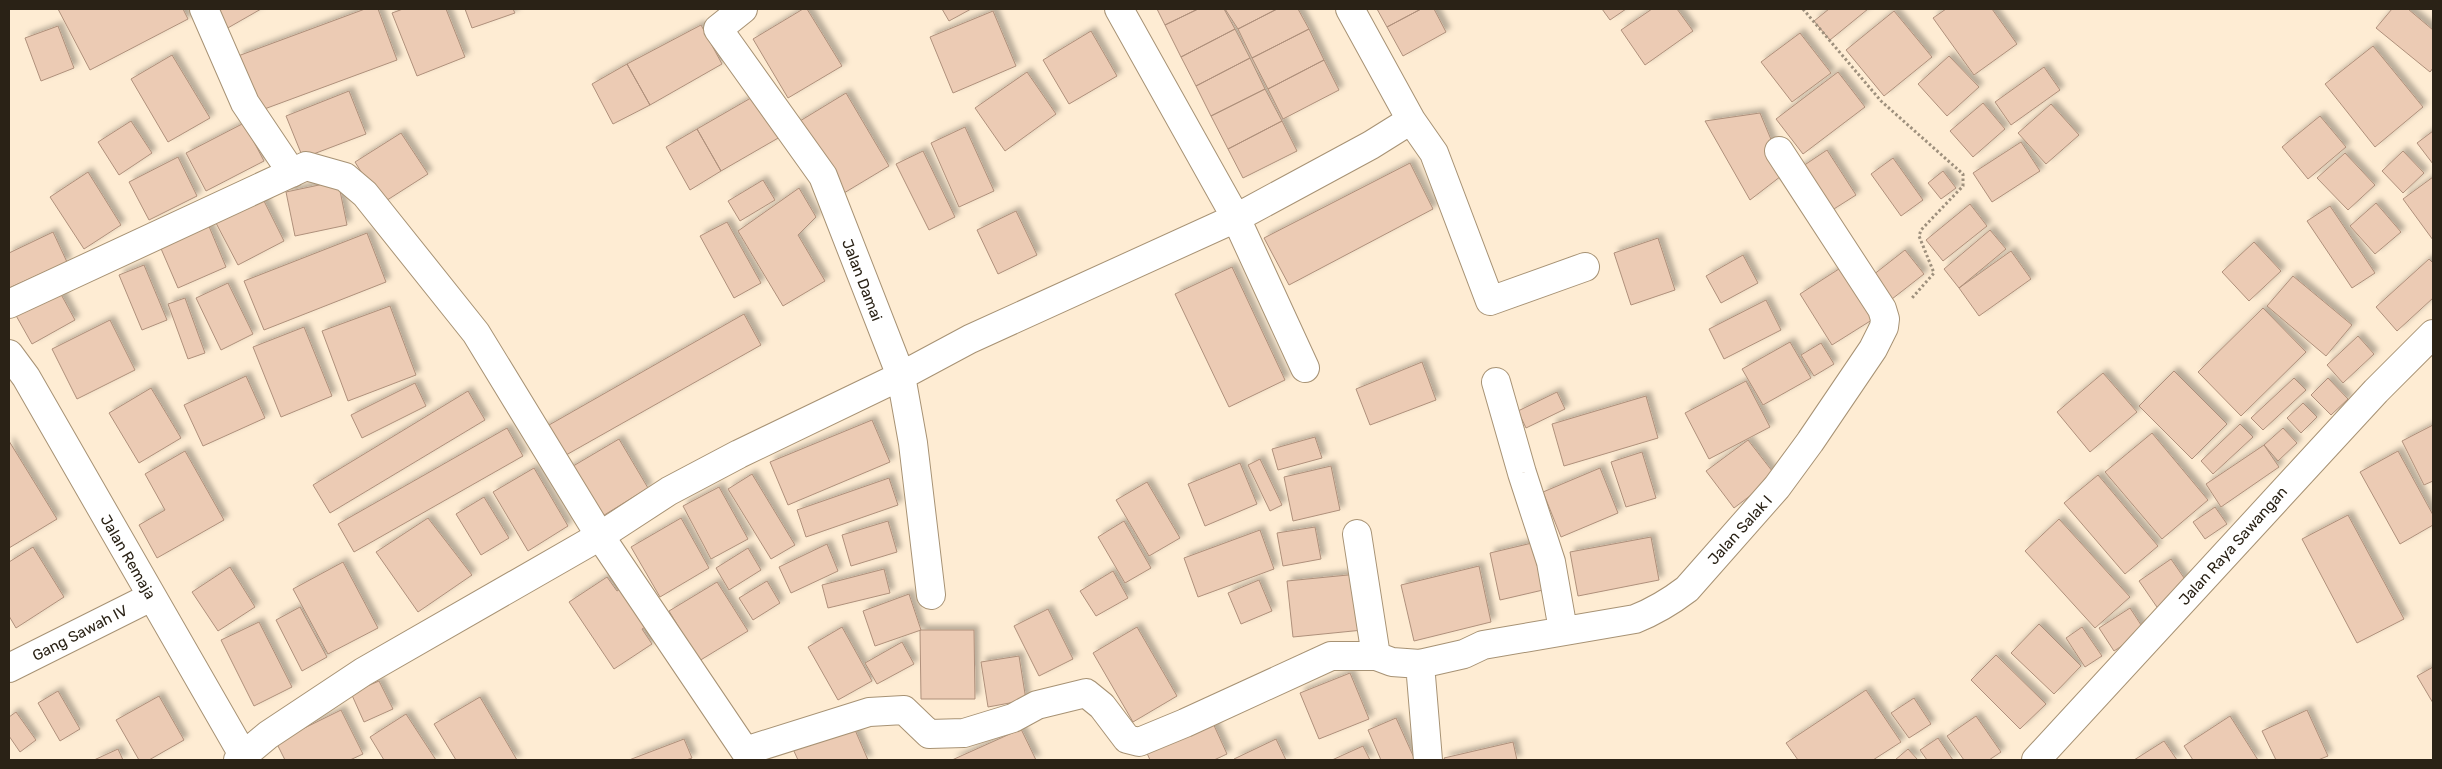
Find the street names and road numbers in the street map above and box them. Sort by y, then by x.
street label: Jalan Damai [838,236,886,324]
street label: Jalan Raya Sawangan [2175,483,2291,609]
street label: Jalan Salak I [1704,492,1776,568]
street label: Jalan Remaja [97,512,159,602]
street label: Gang Sawah IV [29,601,131,665]

